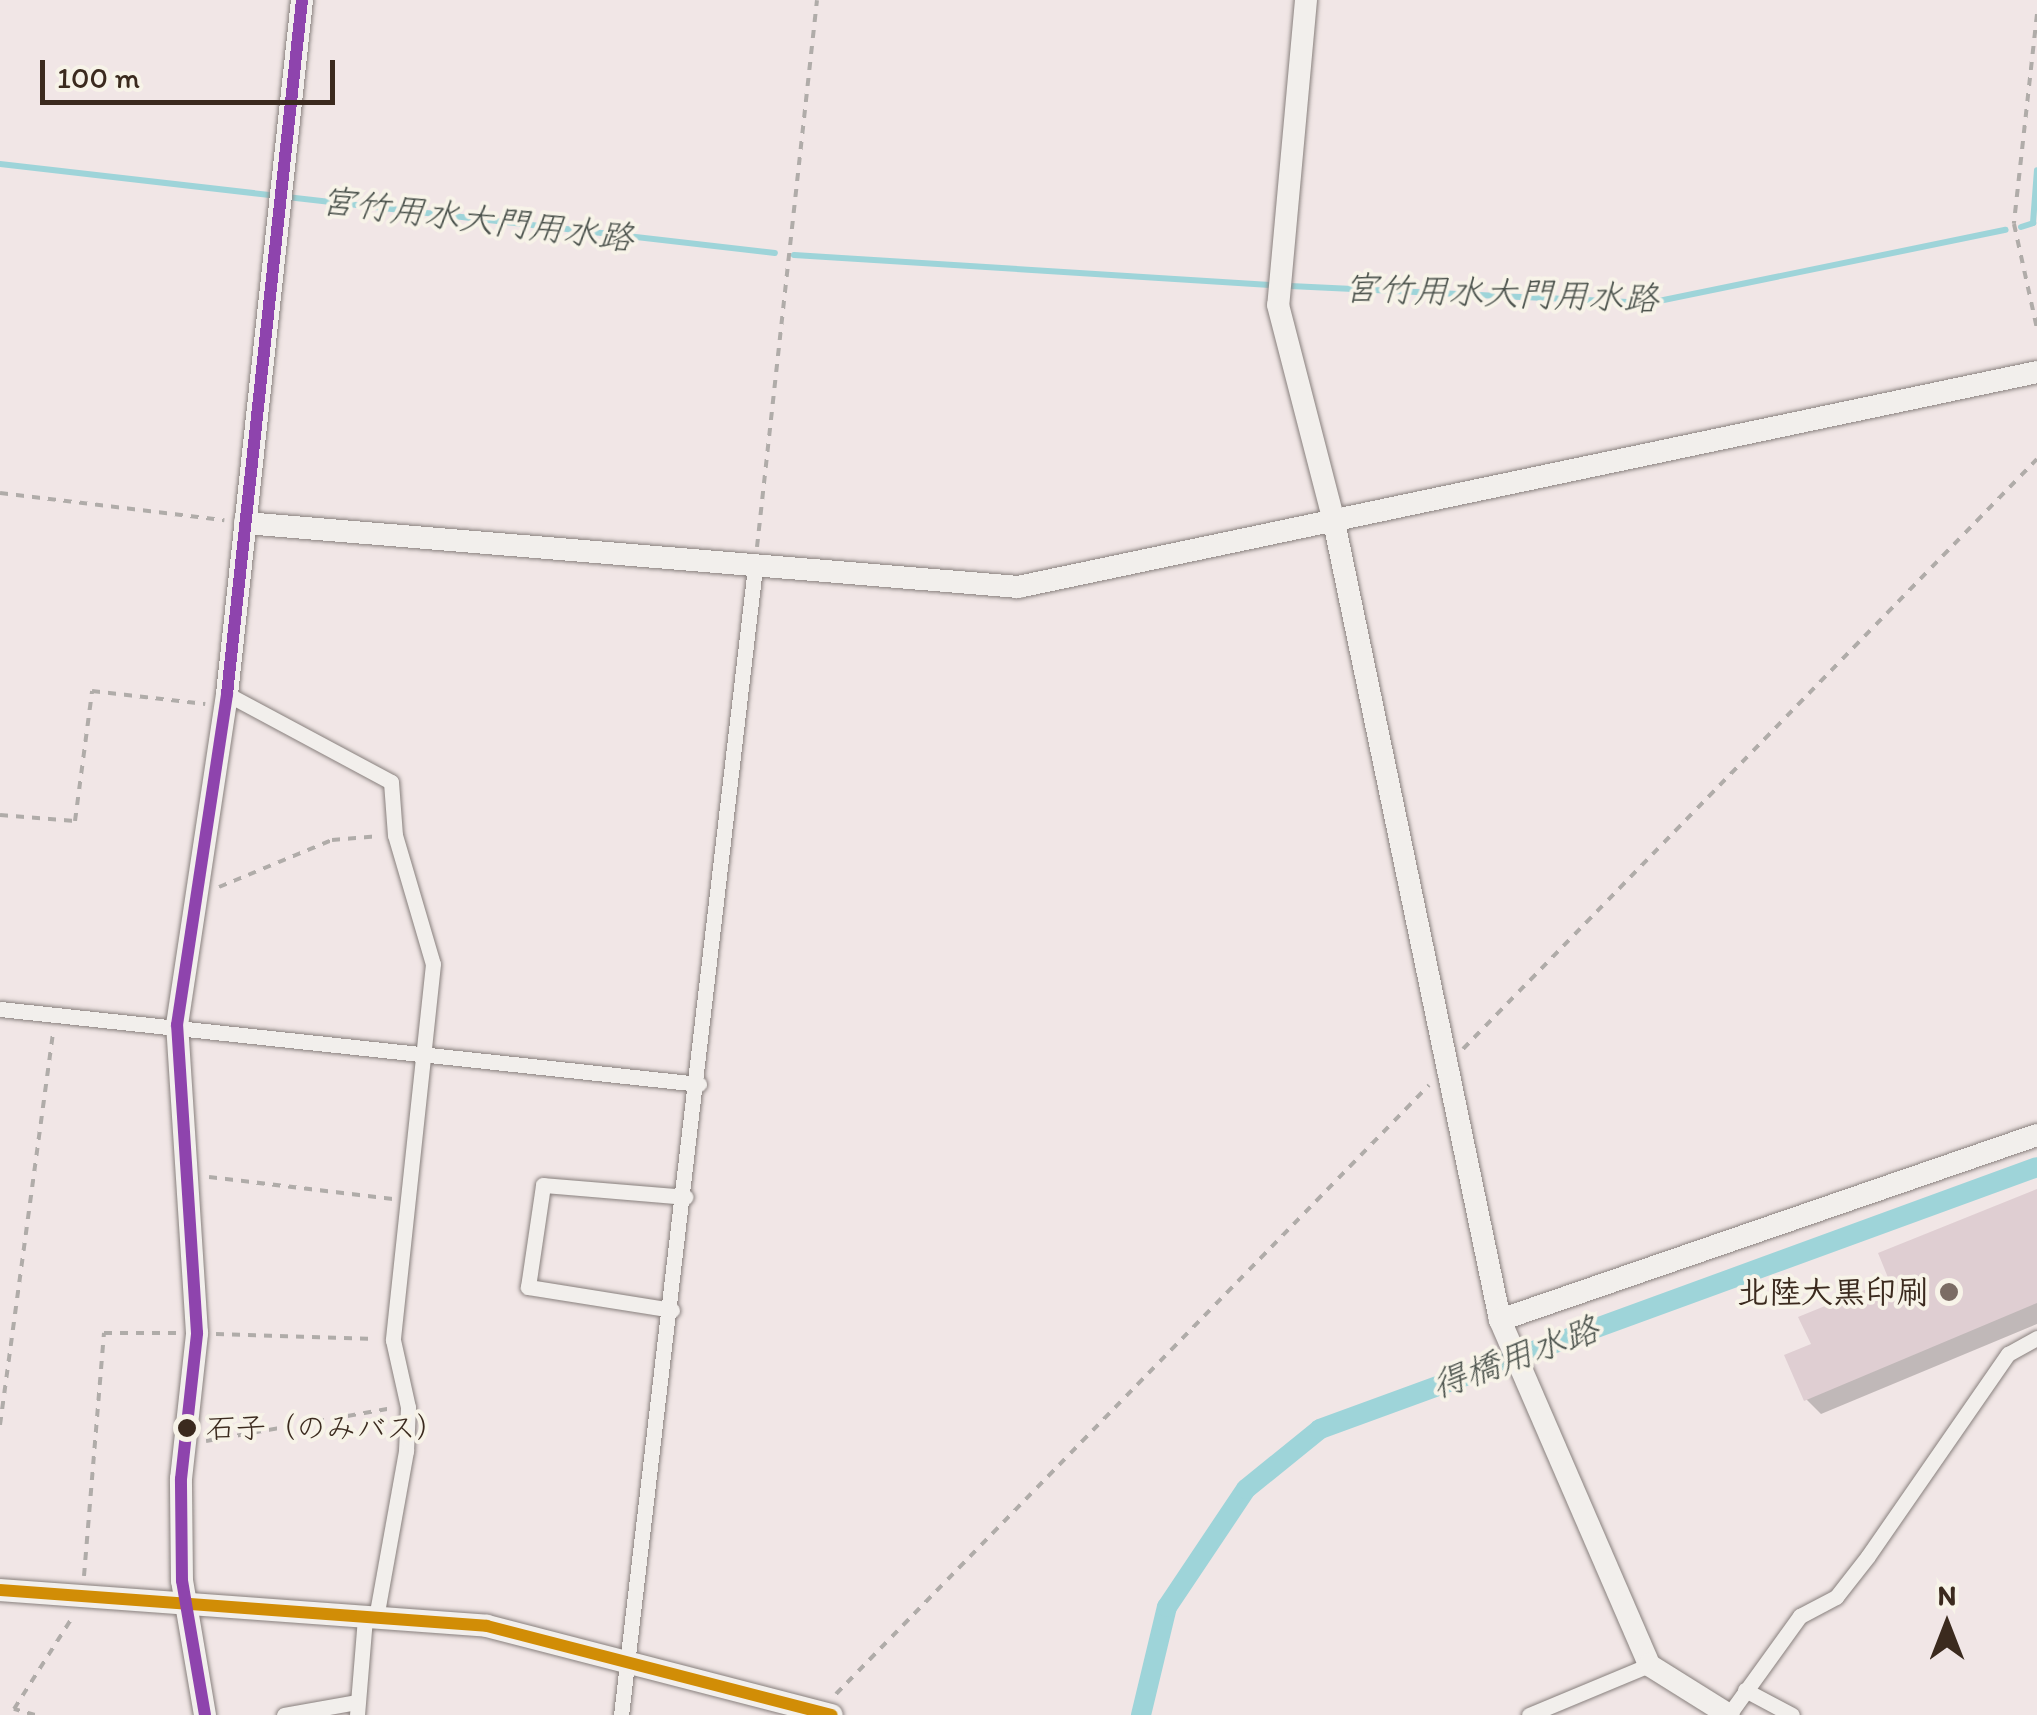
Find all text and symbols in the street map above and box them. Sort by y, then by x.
scale bar [45,40,340,102]
text: 100 m [57,59,140,96]
water label: 宮竹用水大門用水路 [318,179,636,259]
water label: 宮竹用水大門用水路 [1343,267,1659,319]
place label: 北陸大黒印刷 [1737,1273,1929,1311]
marker: 北陸大黒印刷 [1938,1281,1960,1303]
water label: 得橋用水路 [1426,1307,1604,1407]
place label: 石子（のみバス） [206,1410,446,1446]
marker: 石子（のみバス） [177,1418,197,1438]
north arrow [1897,1575,1997,1675]
text: N [1938,1578,1956,1612]

